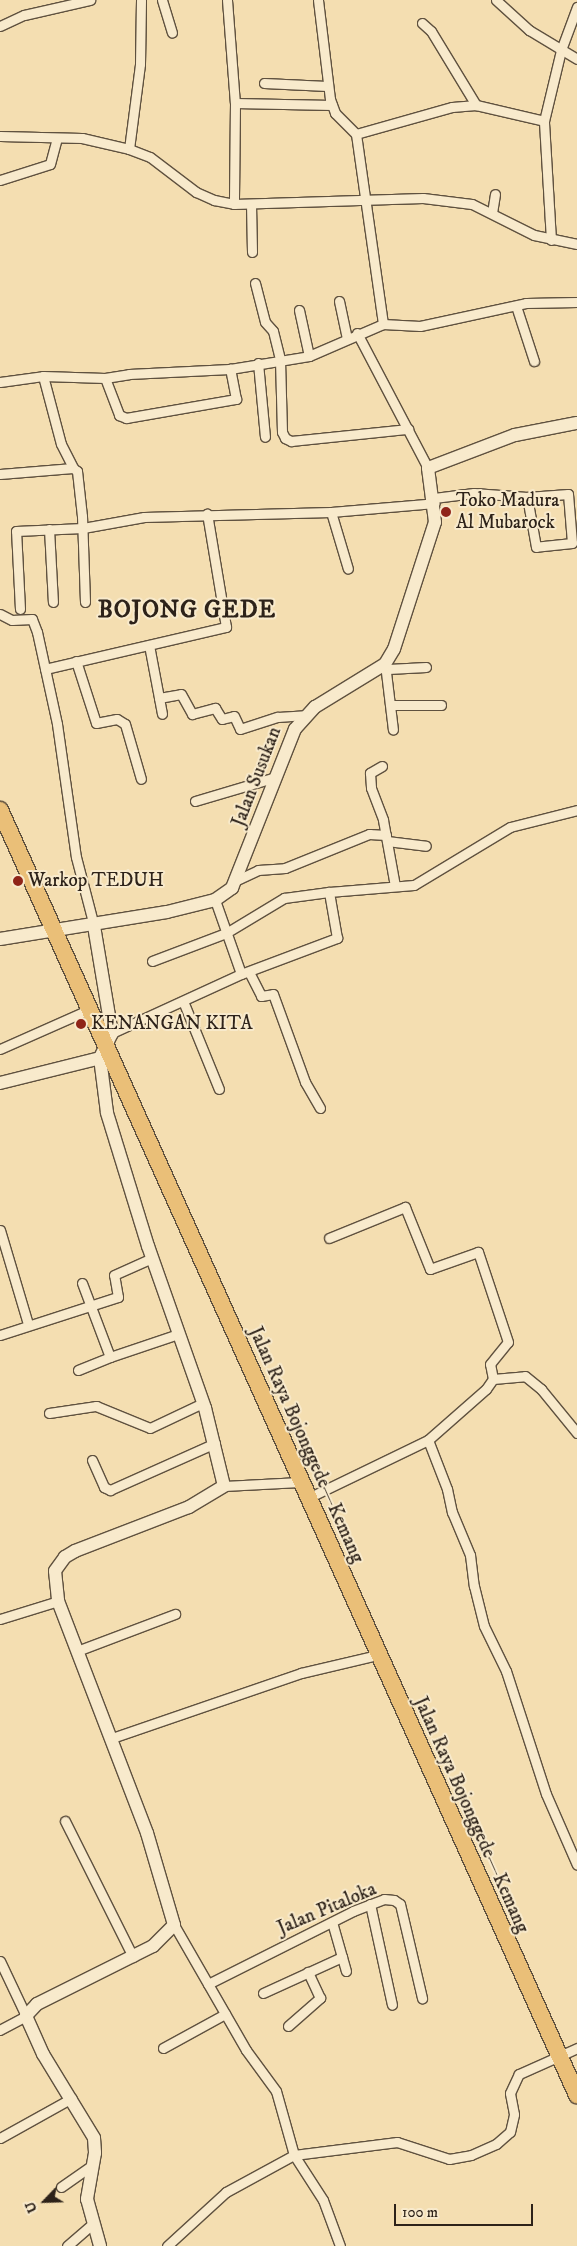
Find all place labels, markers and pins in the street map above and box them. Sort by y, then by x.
place label: Toko Madura Al Mubarock [456,490,559,534]
marker: Toko Madura Al Mubarock [440,506,452,518]
place label: Warkop TEDUH [28,870,164,892]
marker: Warkop TEDUH [12,875,24,887]
place label: KENANGAN KITA [91,1013,253,1035]
marker: KENANGAN KITA [75,1018,87,1030]

